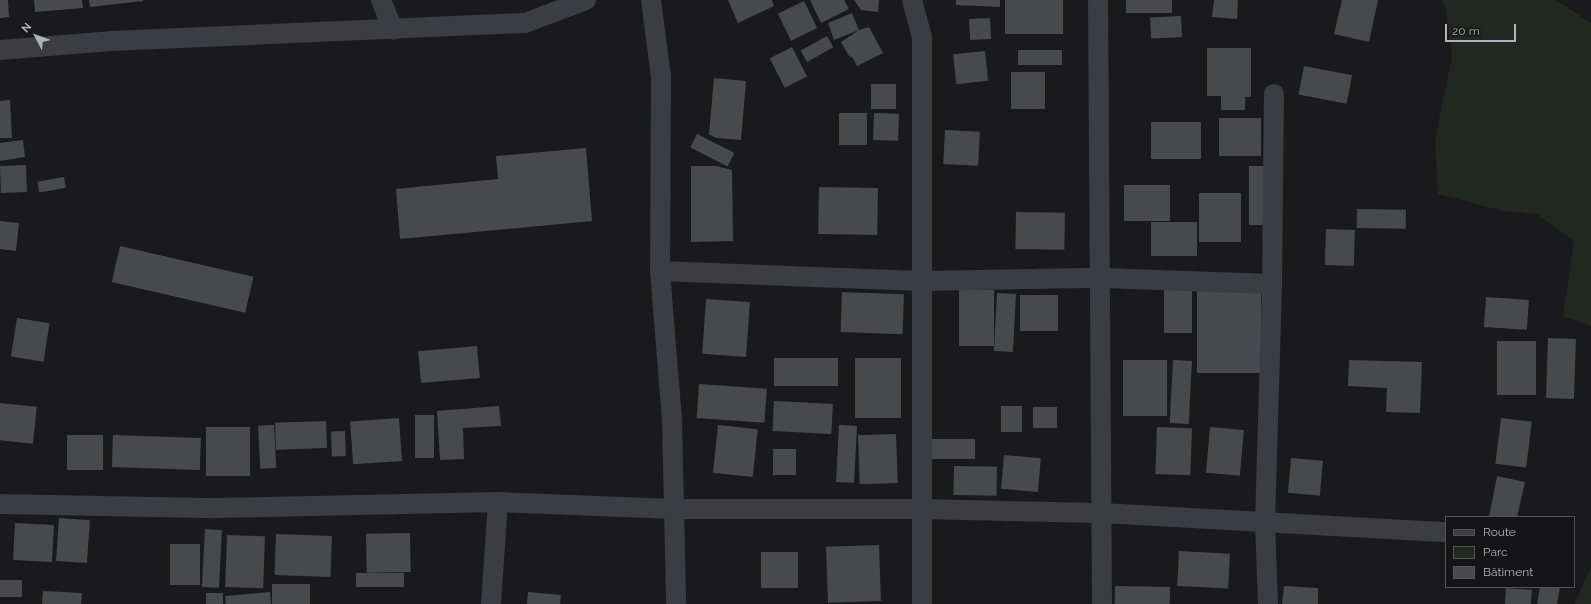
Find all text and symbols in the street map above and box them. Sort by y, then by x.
north arrow [16,16,56,56]
scale bar [1447,16,1518,42]
text: N [19,20,34,35]
text: 20 m [1452,24,1480,38]
legend [1445,516,1575,588]
text: Route [1483,525,1516,539]
text: Parc [1483,545,1508,559]
text: Bâtiment [1483,565,1533,579]

